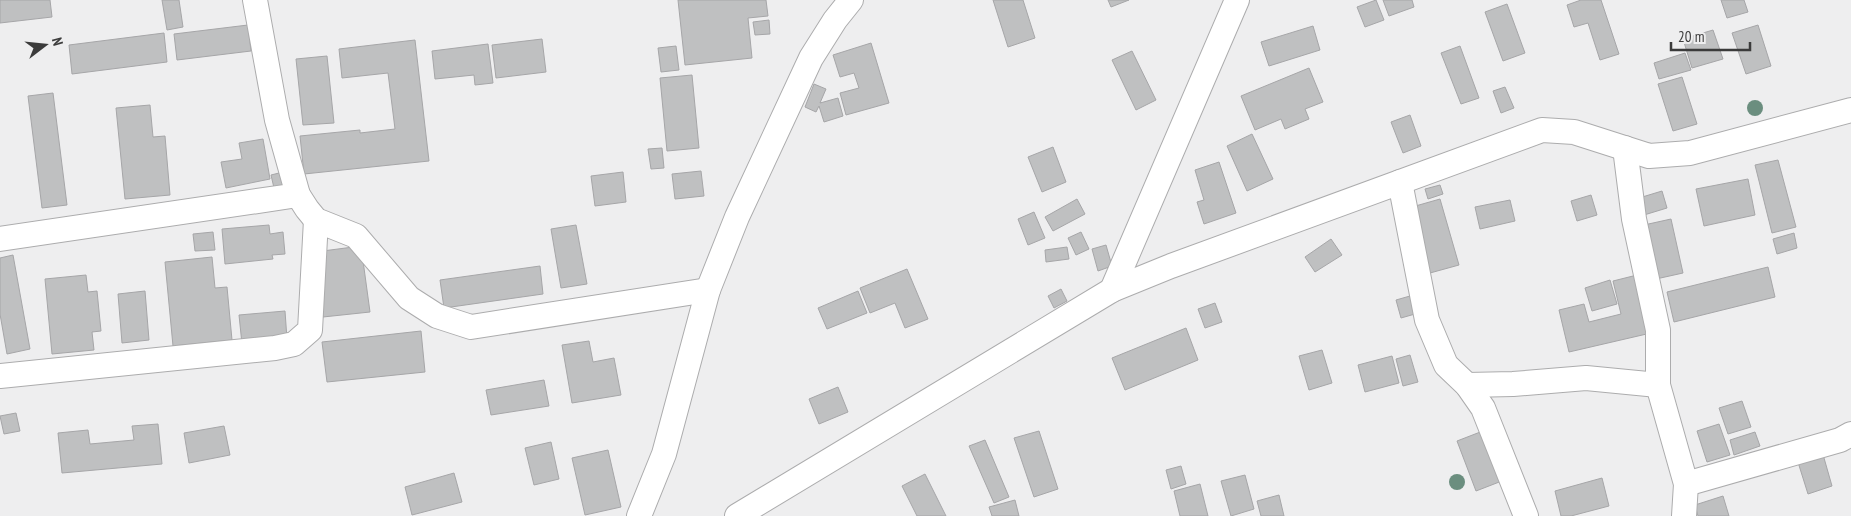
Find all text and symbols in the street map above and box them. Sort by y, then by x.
north arrow [20,20,70,70]
scale bar [1671,20,1750,52]
text: 20 m [1678,27,1704,46]
text: N [48,35,67,48]

